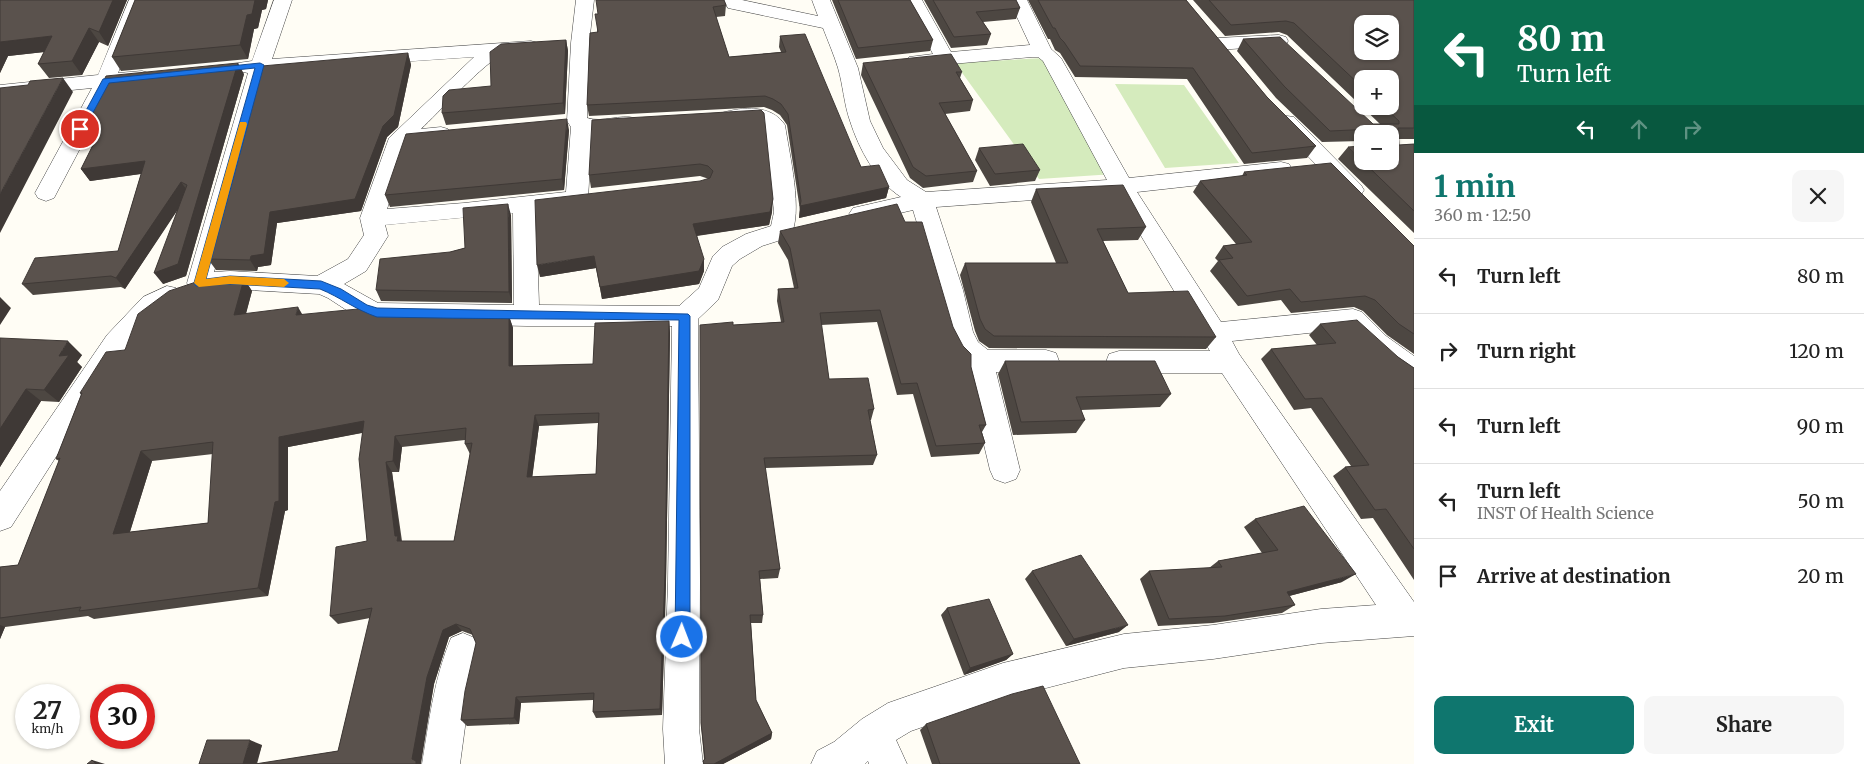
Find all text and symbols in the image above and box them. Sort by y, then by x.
map controls [1354,15,1399,170]
button: layers [1354,15,1399,60]
text: 80 m [1517,17,1605,61]
icon: left [1434,20,1499,85]
text: Turn left [1517,60,1611,88]
button: + [1354,70,1399,115]
pin [59,108,101,150]
icon: arrive [66,115,94,143]
icon: left [1572,115,1600,143]
icon: ahead [1625,115,1653,143]
icon: right [1678,115,1706,143]
button: − [1354,125,1399,170]
text: 1 min [1434,167,1516,205]
button: close [1792,170,1844,222]
text: 360 m · 12:50 [1434,205,1531,225]
icon: left [1434,262,1462,290]
text: Turn left [1477,264,1561,288]
text: 80 m [1797,264,1844,288]
icon: right [1434,337,1462,365]
text: Turn right [1477,339,1576,363]
text: 120 m [1789,339,1844,363]
icon: left [1434,412,1462,440]
text: Turn left [1477,414,1561,438]
text: 90 m [1797,414,1844,438]
text: Turn left [1477,479,1561,503]
icon: left [1434,487,1462,515]
text: 50 m [1798,489,1844,513]
text: INST Of Health Science [1477,503,1654,523]
icon: arrive [1434,562,1462,590]
text: Arrive at destination [1477,564,1671,588]
text: 20 m [1797,564,1844,588]
position arrow [655,610,707,662]
speed limit sign: 30 [90,684,155,749]
text: 27 [33,694,62,726]
button: Exit [1434,696,1634,754]
button: Share [1644,696,1844,754]
text: km/h [32,721,63,736]

